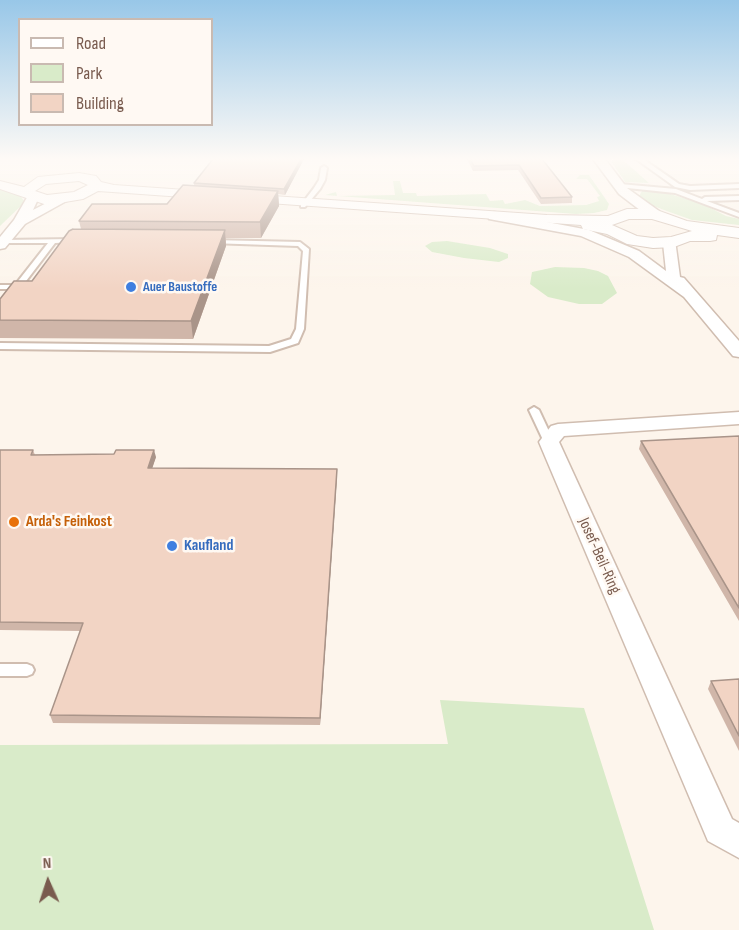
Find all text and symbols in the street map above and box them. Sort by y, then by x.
legend [18,18,213,126]
text: Road [76,33,106,54]
text: Park [76,63,102,84]
text: Building [76,93,124,114]
place label: Auer Baustoffe [143,279,217,295]
marker: Auer Baustoffe [124,280,138,294]
place label: Arda's Feinkost [26,512,112,532]
marker: Arda's Feinkost [7,515,21,529]
street label: Josef-Beil-Ring [574,515,624,597]
place label: Kaufland [184,536,233,556]
marker: Kaufland [165,539,179,553]
north arrow [18,852,78,912]
text: N [42,854,52,873]

